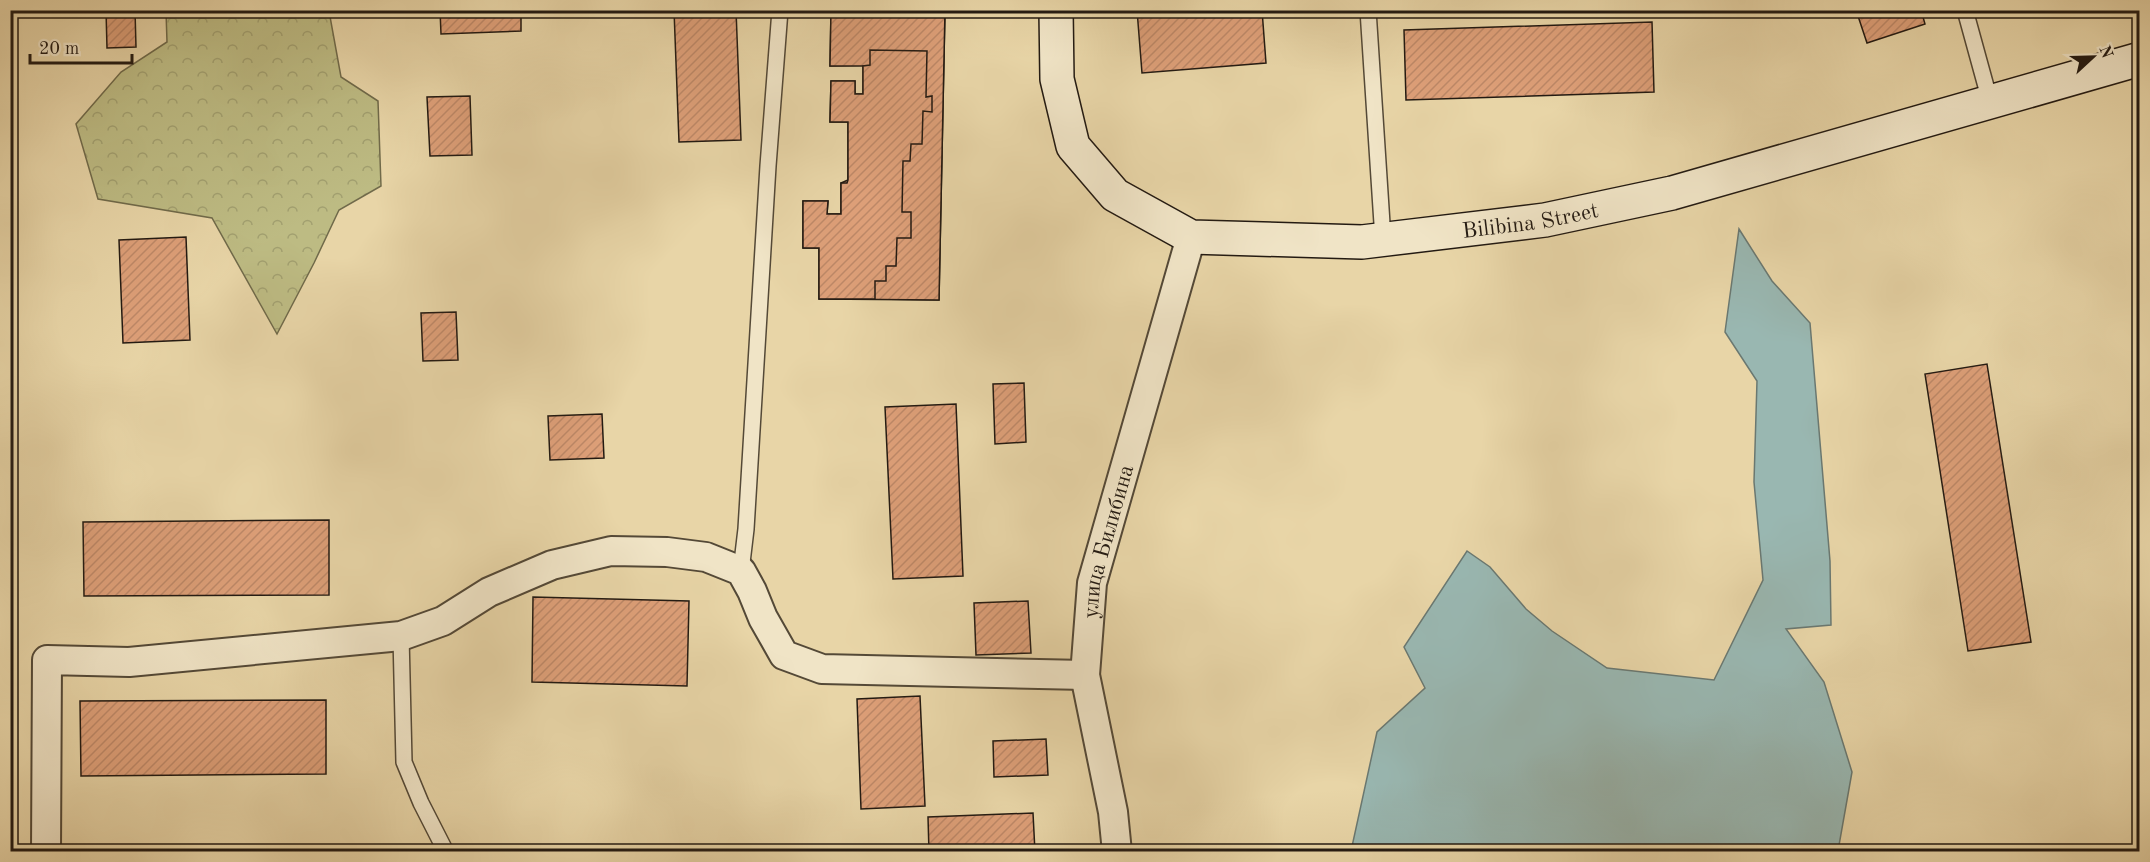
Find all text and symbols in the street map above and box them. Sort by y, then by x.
scale bar [30,27,132,65]
north arrow [2063,27,2123,87]
text: 20 m [39,40,79,58]
text: N [2095,43,2115,62]
street label: Bilibina Street [1461,200,1601,243]
street label: улица Билибина [1080,462,1138,619]

